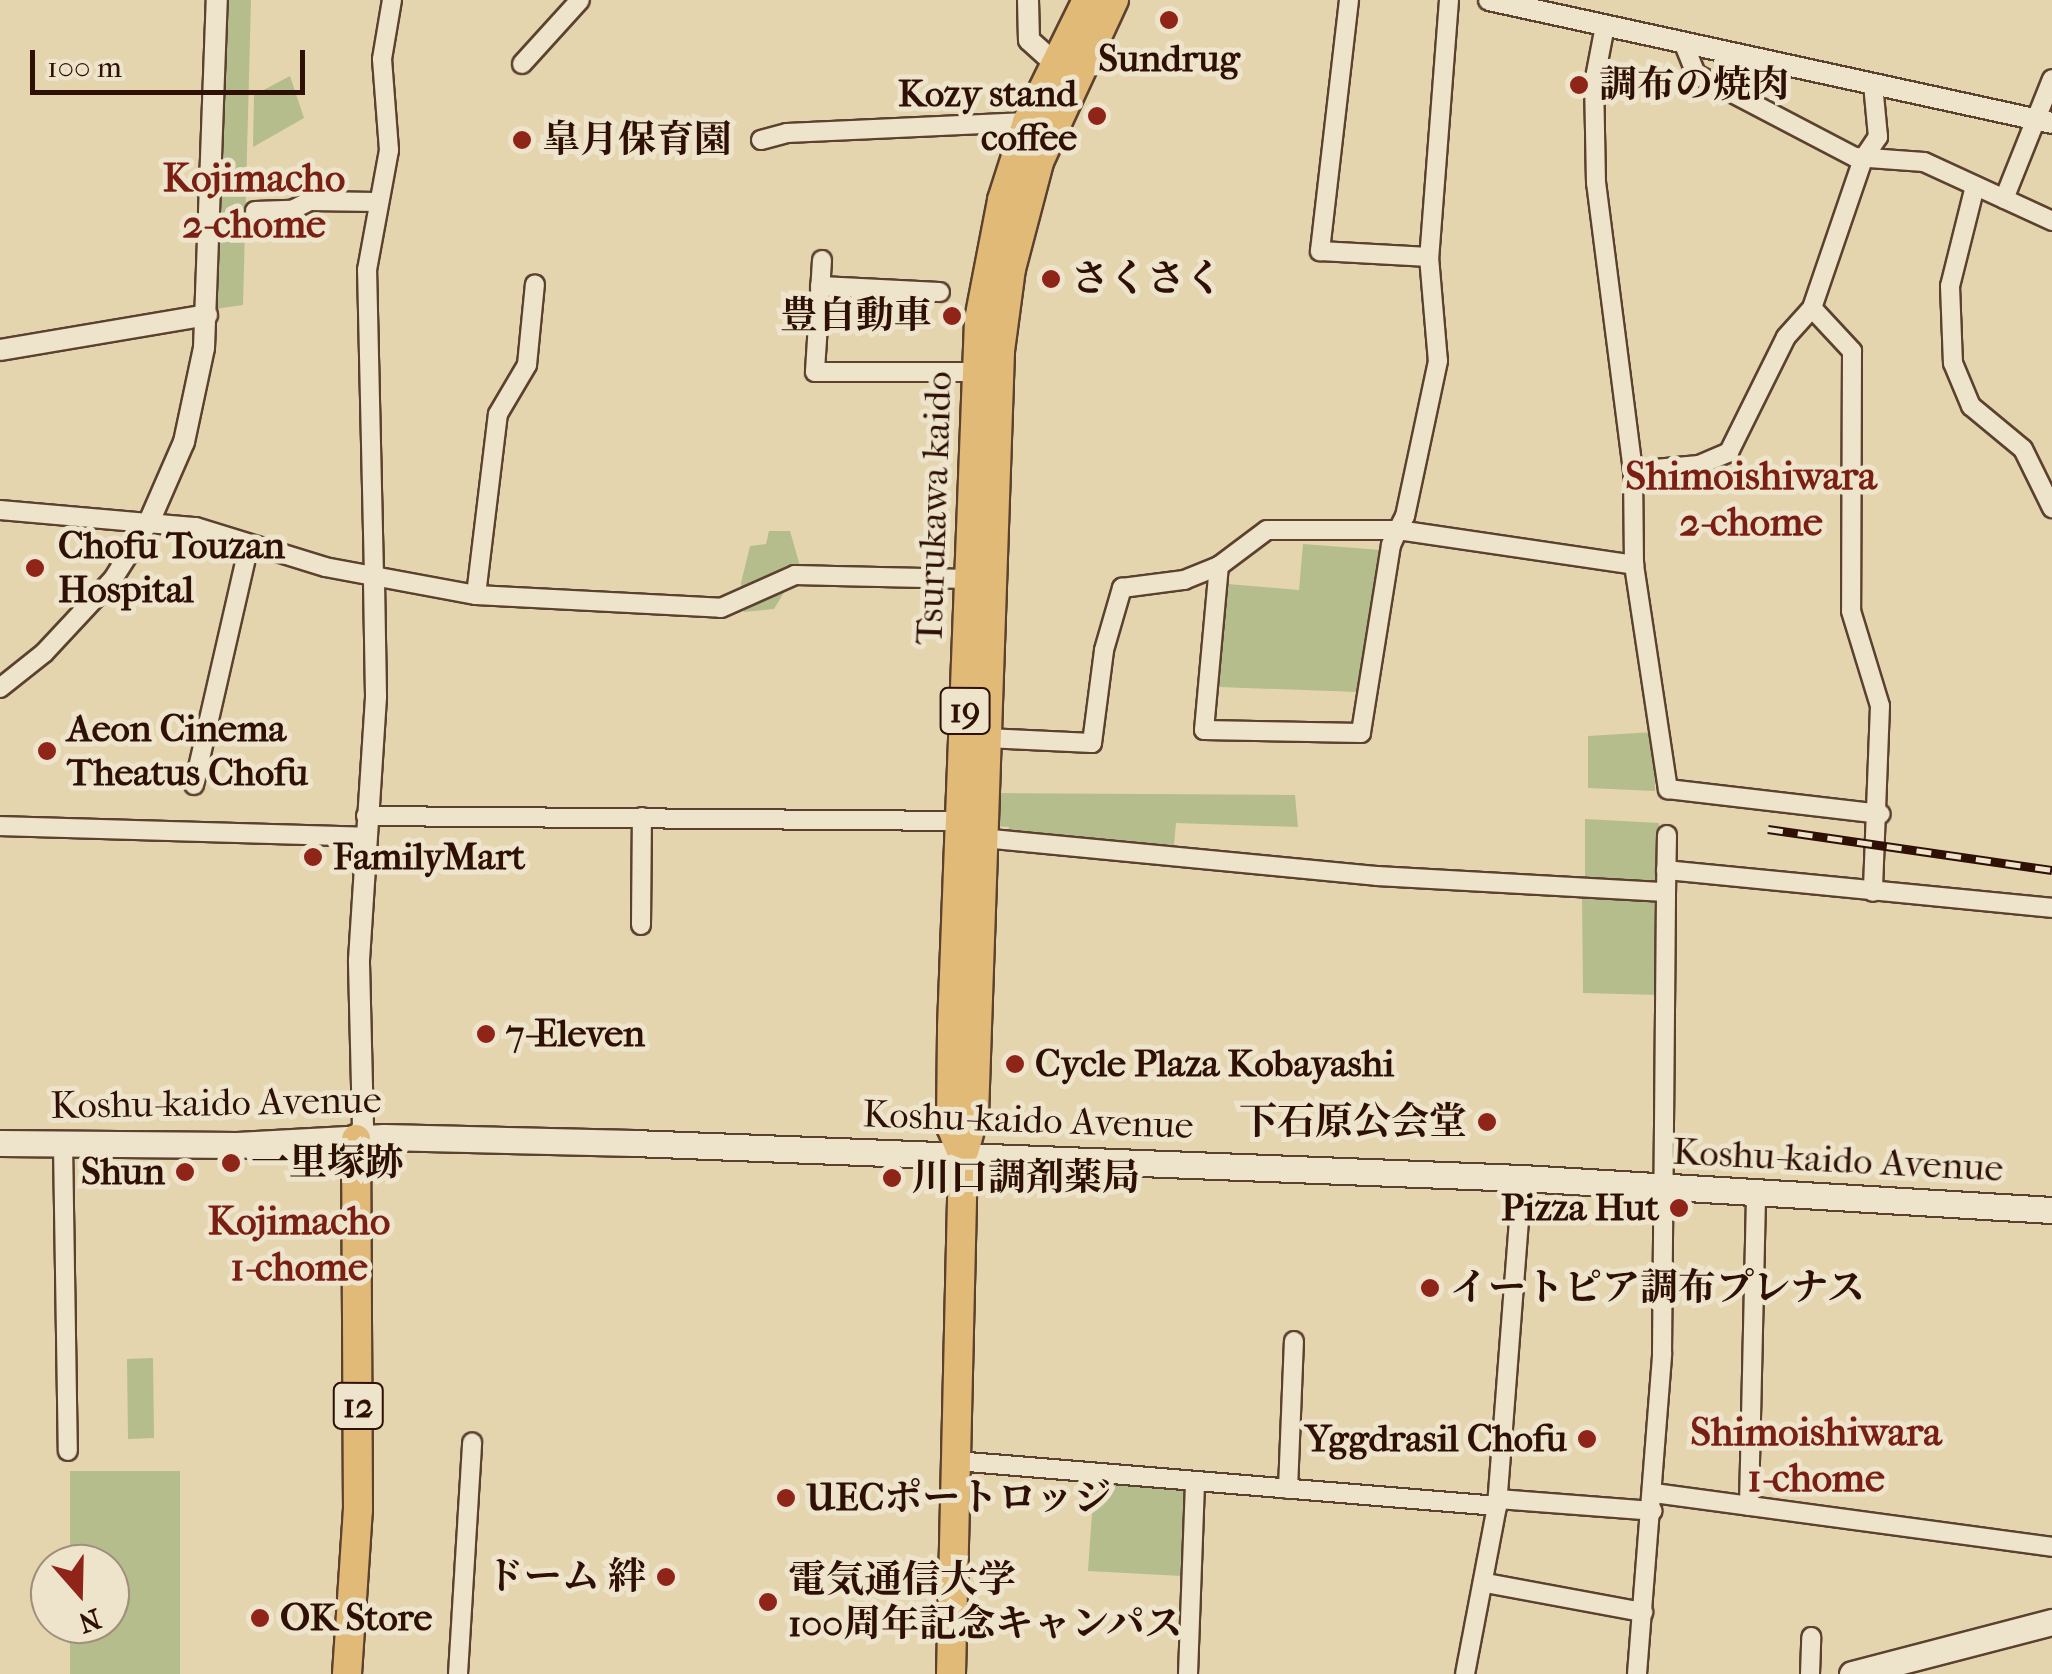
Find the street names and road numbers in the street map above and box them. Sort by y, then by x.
street label: Tsurukawa kaido [906,370,962,646]
road number: 19 [938,681,992,741]
street label: Koshu-kaido Avenue [50,1077,382,1129]
street label: Koshu-kaido Avenue [862,1091,1194,1149]
street label: Koshu-kaido Avenue [1672,1129,2004,1191]
road number: 12 [330,1376,386,1436]

